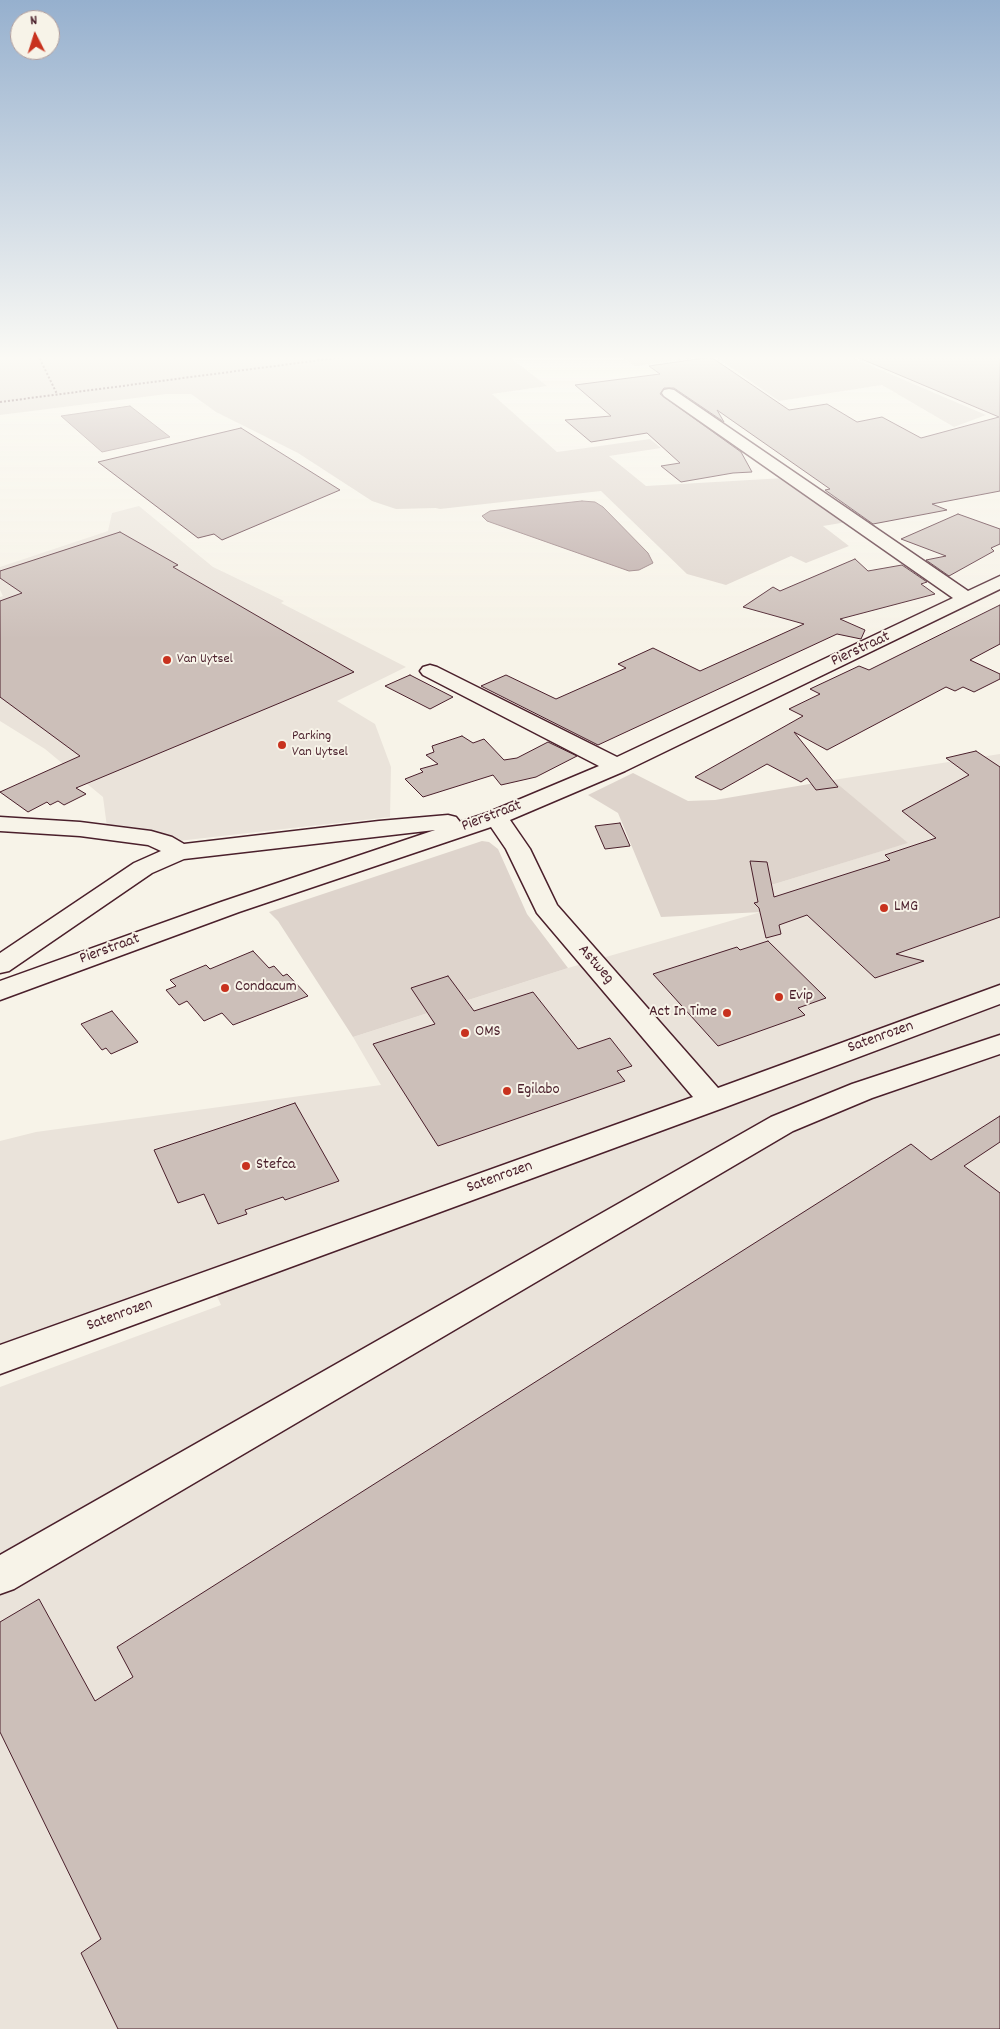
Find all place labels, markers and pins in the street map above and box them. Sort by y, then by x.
place label: Van Uytsel [177,652,233,668]
marker: Van Uytsel [161,654,173,666]
place label: Parking Van Uytsel [292,729,348,762]
marker: Parking Van Uytsel [276,739,288,751]
place label: LMG [894,898,918,918]
marker: LMG [878,902,890,914]
place label: Condacum [235,978,297,998]
marker: Condacum [219,982,231,994]
place label: Evip [789,987,813,1007]
marker: Evip [773,991,785,1003]
place label: Act In Time [649,1003,717,1023]
marker: Act In Time [721,1007,733,1019]
place label: OMS [475,1023,501,1043]
marker: OMS [459,1027,471,1039]
place label: Egilabo [517,1081,560,1101]
marker: Egilabo [501,1085,513,1097]
place label: Stefca [256,1156,296,1176]
marker: Stefca [240,1160,252,1172]

